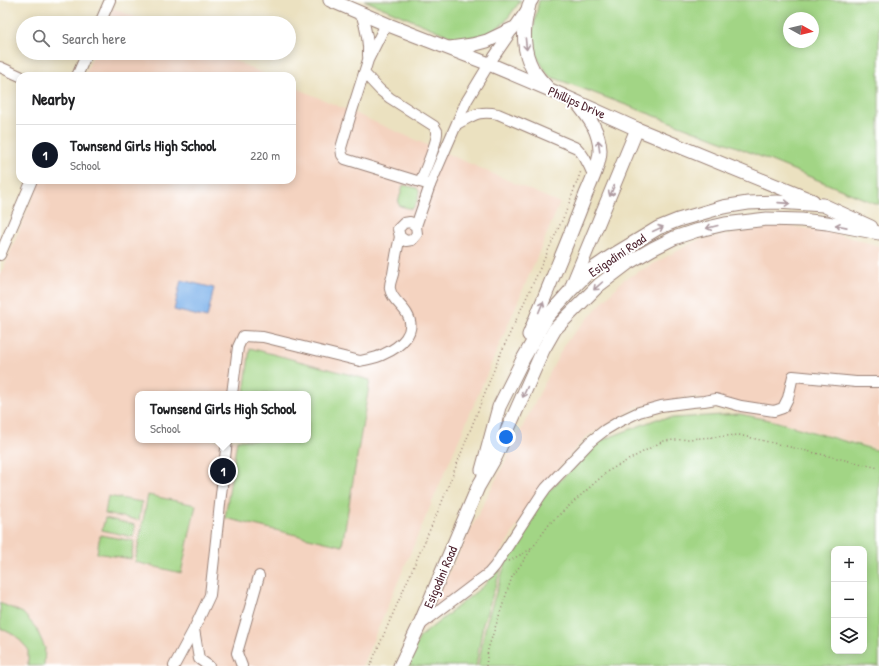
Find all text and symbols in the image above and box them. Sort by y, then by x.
north arrow [783,12,819,48]
search box [16,16,296,60]
icon: search [30,27,52,49]
text: Search here [62,28,126,49]
one-way arrow [522,37,529,50]
street label: Phillips Drive [545,81,609,123]
text: Nearby [32,87,75,110]
text: Townsend Girls High School [70,135,216,156]
one-way arrow [595,140,602,153]
text: 1 [43,146,47,164]
text: 220 m [250,146,280,164]
text: School [70,156,100,174]
one-way arrow [607,184,615,196]
one-way arrow [777,199,790,206]
one-way arrow [835,222,848,230]
one-way arrow [706,224,719,231]
one-way arrow [652,225,664,232]
street label: Esigodini Road [585,229,649,281]
one-way arrow [593,282,603,291]
one-way arrow [537,301,545,313]
one-way arrow [520,385,528,397]
popup [135,391,311,443]
text: Townsend Girls High School [150,398,296,419]
text: School [150,419,180,437]
your location [496,427,516,447]
pin: 1 [210,456,236,486]
street label: Esigodini Road [419,543,461,611]
map controls [831,546,867,654]
button: + [831,546,867,582]
button: − [831,582,867,618]
button: layers [831,618,867,654]

